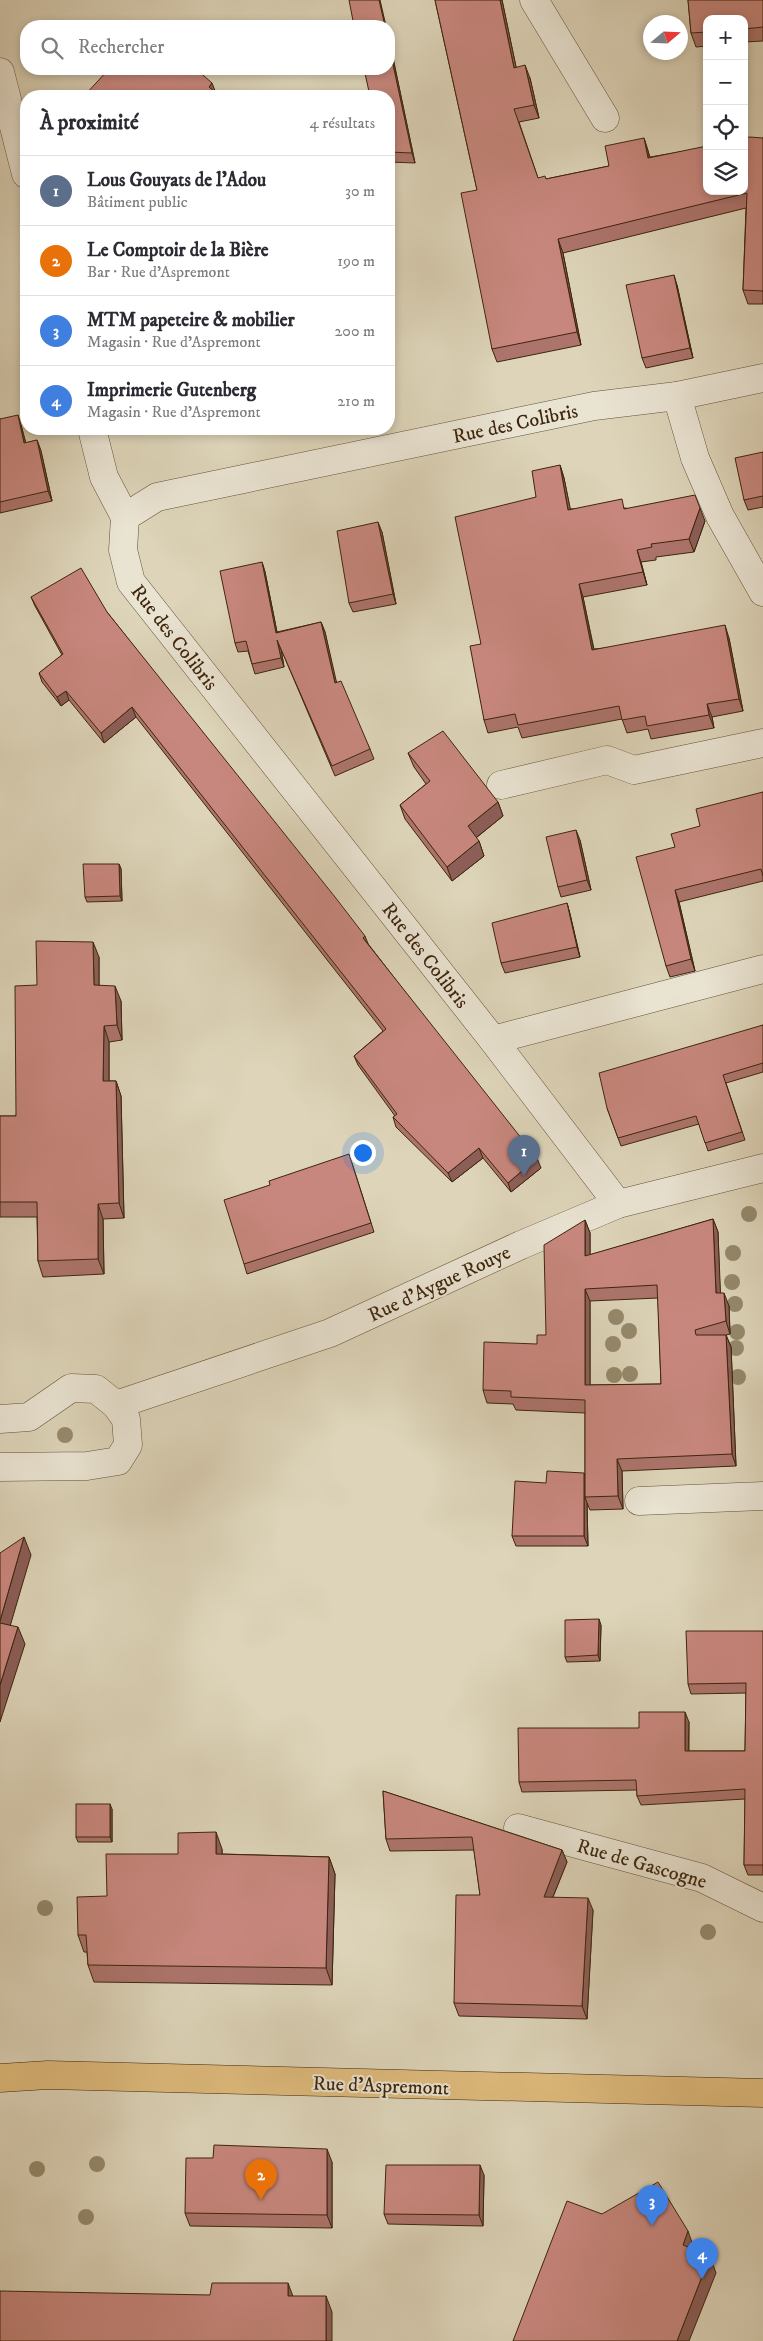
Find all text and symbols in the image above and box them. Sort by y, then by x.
north arrow [643,15,688,60]
map controls [703,15,748,195]
button: + [703,15,748,60]
search box [20,20,395,75]
icon: search [38,34,66,62]
text: Rechercher [78,36,164,59]
button: − [703,60,748,105]
button: locate [703,105,748,150]
text: À proximité [40,110,139,136]
text: 4 résultats [310,113,375,133]
button: layers [703,150,748,195]
text: Lous Gouyats de l'Adou [87,169,266,192]
text: 1 [53,181,59,201]
text: 30 m [345,181,375,201]
text: Bâtiment public [87,192,188,212]
text: Le Comptoir de la Bière [87,239,269,262]
text: 2 [52,251,60,271]
text: 190 m [337,251,375,271]
text: Bar · Rue d'Aspremont [87,262,230,282]
text: MTM papeteire & mobilier [87,309,295,332]
text: 3 [53,321,59,341]
text: 200 m [334,321,375,341]
text: Magasin · Rue d'Aspremont [87,332,261,352]
text: Imprimerie Gutenberg [87,379,256,402]
text: 4 [51,391,61,411]
text: 210 m [337,391,375,411]
street label: Rue des Colibris [450,399,581,450]
text: Magasin · Rue d'Aspremont [87,402,261,422]
street label: Rue des Colibris [125,580,223,696]
street label: Rue des Colibris [376,898,474,1014]
pin: 1 [508,1135,540,1176]
your location [350,1140,376,1166]
street label: Rue d'Aygue Rouye [365,1240,515,1328]
street label: Rue de Gascogne [574,1834,709,1895]
street label: Rue d'Aspremont [312,2072,450,2101]
pin: 2 [245,2159,277,2200]
pin: 3 [636,2185,668,2226]
pin: 4 [686,2238,718,2279]

